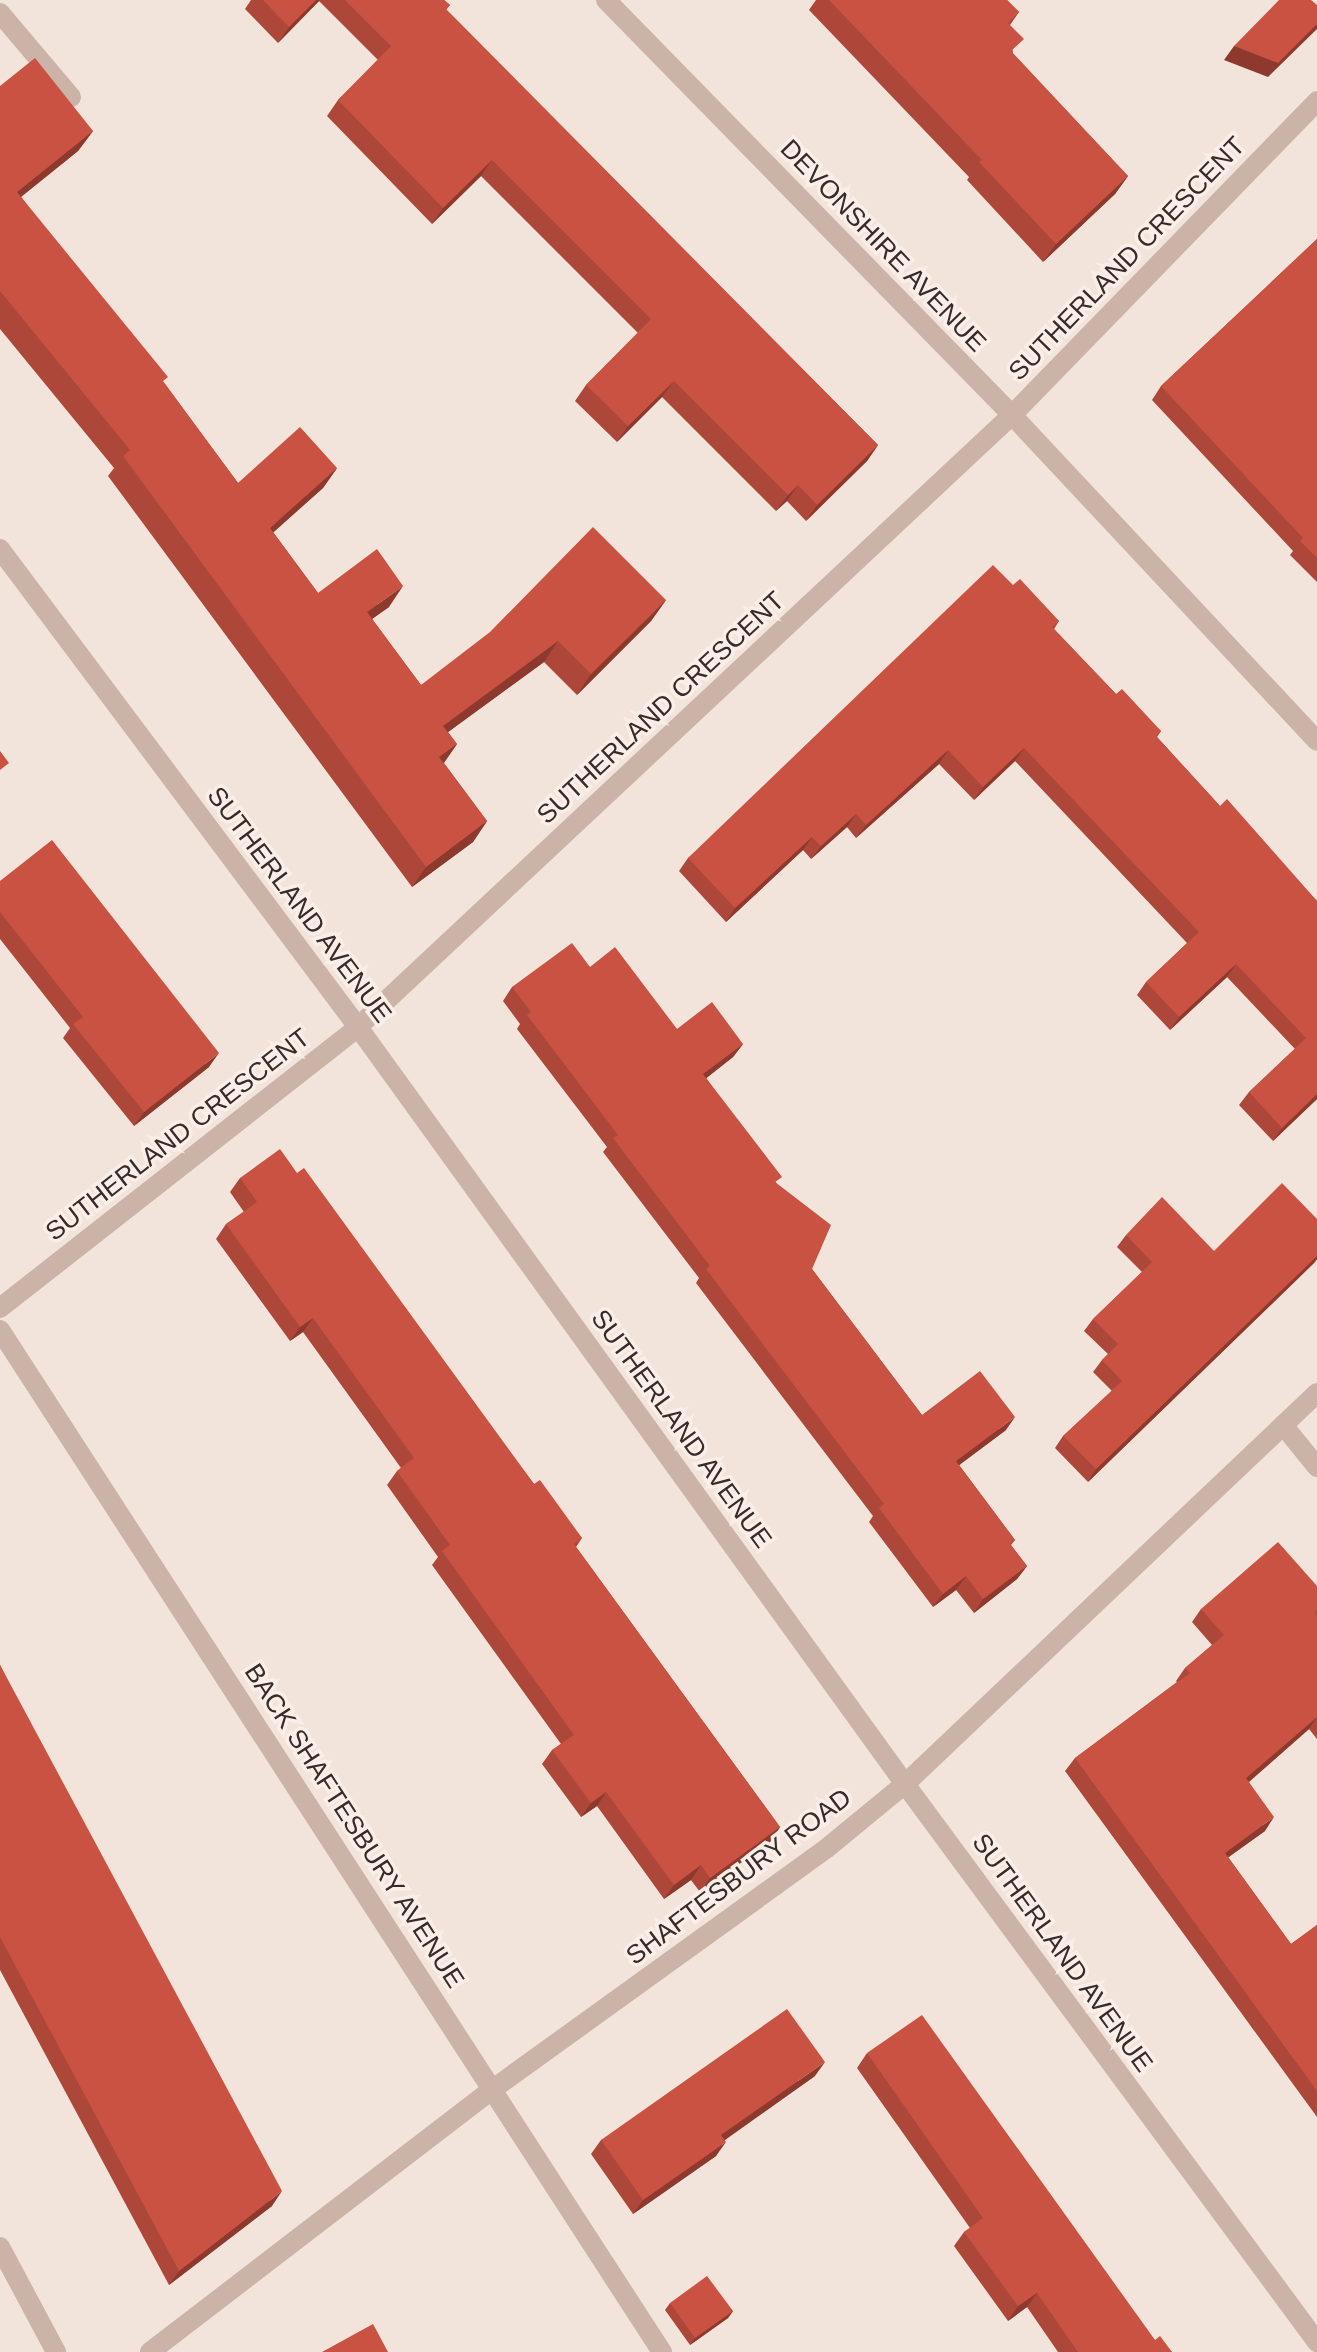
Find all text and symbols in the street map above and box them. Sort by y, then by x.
street label: SUTHERLAND CRESCENT [1002,131,1252,387]
street label: DEVONSHIRE AVENUE [773,133,993,359]
street label: SUTHERLAND CRESCENT [531,585,791,831]
street label: SUTHERLAND AVENUE [200,780,398,1030]
street label: SUTHERLAND CRESCENT [40,1022,316,1248]
street label: SUTHERLAND AVENUE [584,1303,778,1555]
street label: BACK SHAFTESBURY AVENUE [237,1657,471,1995]
street label: SHAFTESBURY ROAD [620,1782,858,1972]
street label: SUTHERLAND AVENUE [965,1827,1159,2079]

